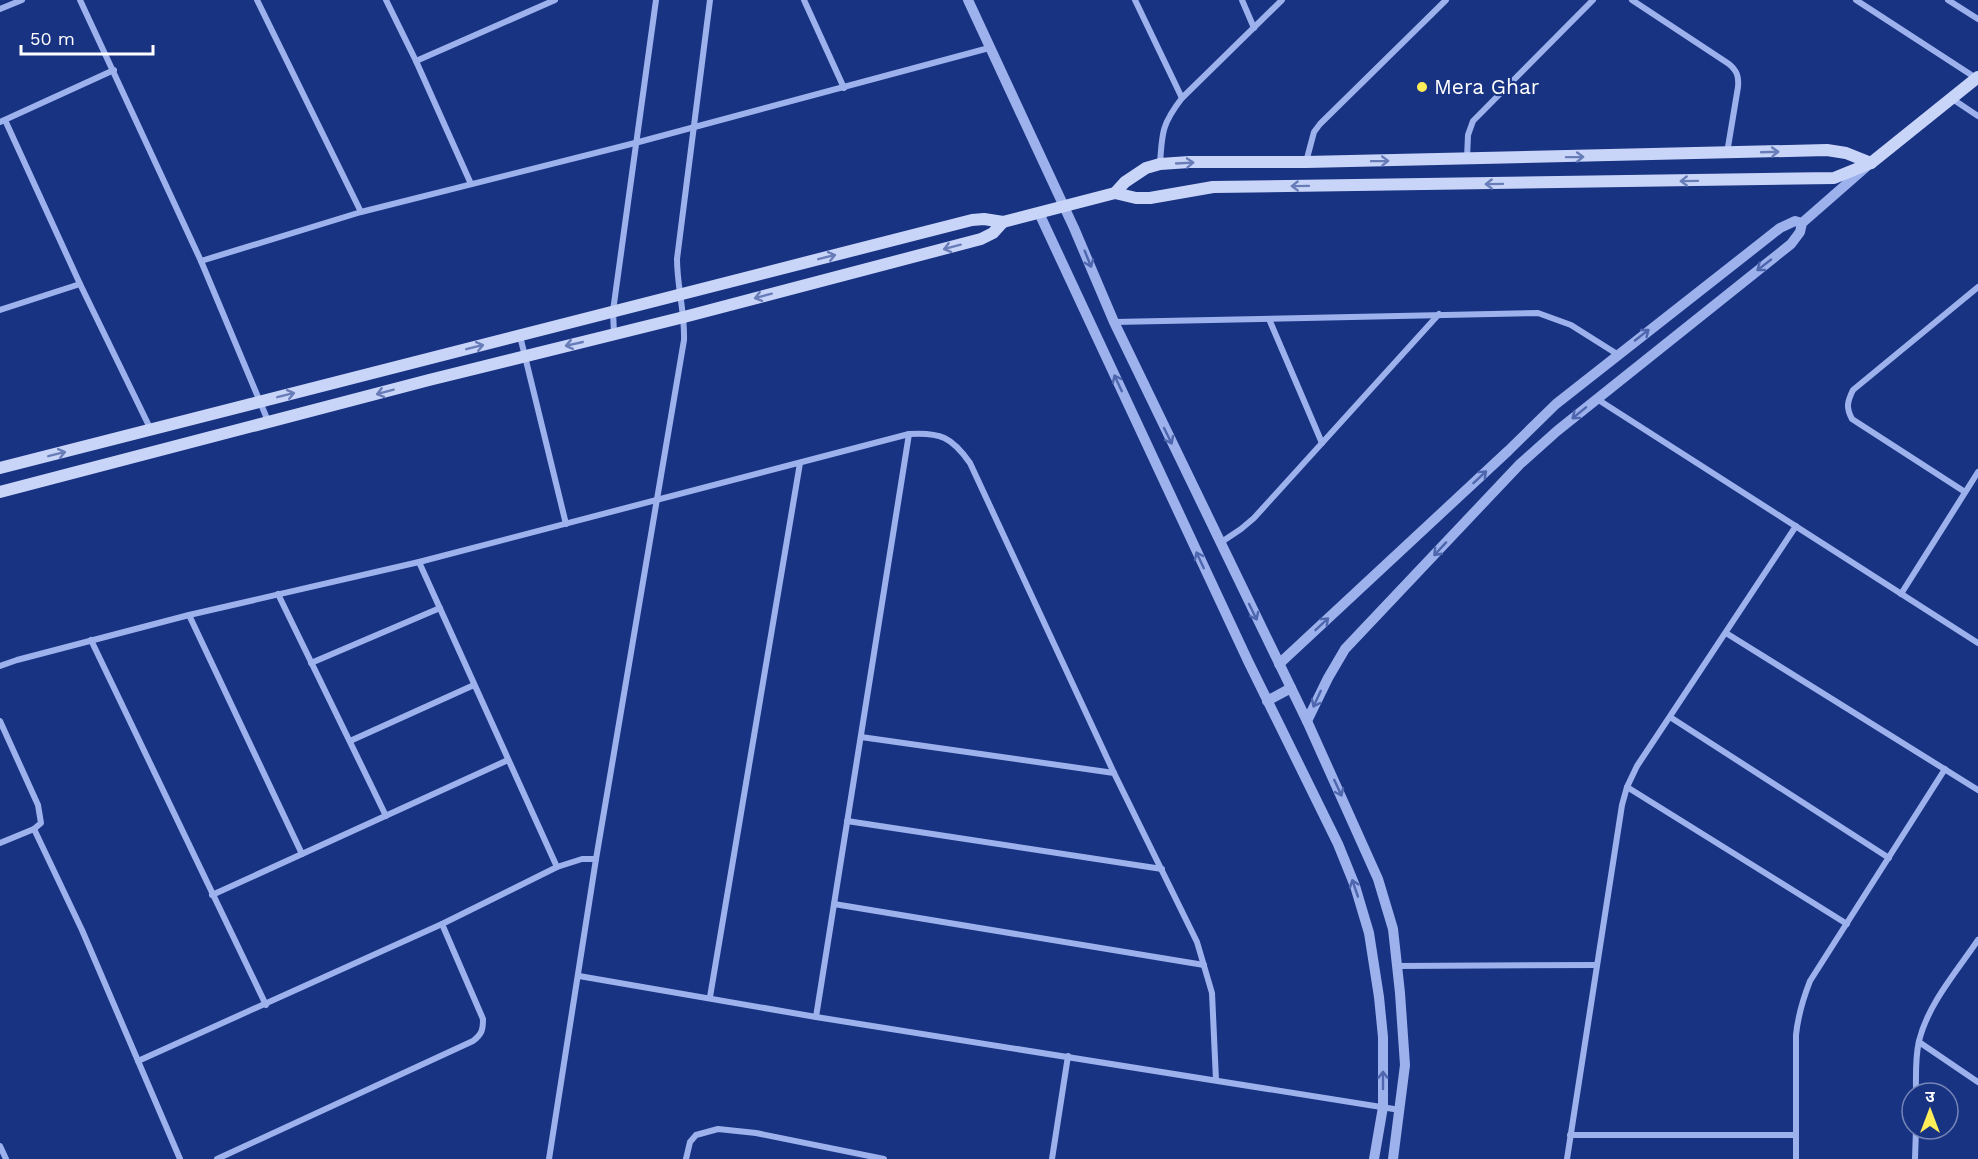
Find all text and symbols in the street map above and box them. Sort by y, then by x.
scale bar [21,18,153,56]
text: 50 m [30,28,75,49]
place label: Mera Ghar [1434,74,1540,99]
marker: Mera Ghar [1415,80,1429,94]
one-way arrow [1760,146,1780,157]
one-way arrow [1565,151,1585,162]
one-way arrow [1370,155,1390,167]
one-way arrow [1175,157,1195,168]
one-way arrow [1680,175,1700,187]
one-way arrow [1485,178,1505,190]
one-way arrow [1290,180,1310,192]
one-way arrow [942,241,961,253]
one-way arrow [1083,249,1094,268]
one-way arrow [817,251,836,263]
one-way arrow [1757,259,1773,272]
one-way arrow [754,291,773,303]
one-way arrow [1634,328,1650,341]
one-way arrow [565,339,584,350]
one-way arrow [465,341,484,352]
one-way arrow [1112,375,1123,393]
one-way arrow [376,386,395,398]
one-way arrow [277,389,296,401]
one-way arrow [1571,406,1587,419]
one-way arrow [1163,427,1175,445]
one-way arrow [47,447,66,459]
one-way arrow [1472,470,1487,484]
one-way arrow [1433,541,1447,556]
one-way arrow [1194,552,1206,570]
one-way arrow [1248,602,1260,620]
one-way arrow [1314,617,1329,631]
one-way arrow [1311,690,1323,708]
one-way arrow [1332,778,1344,796]
one-way arrow [1349,879,1360,898]
one-way arrow [1377,1071,1389,1091]
north arrow [1900,1081,1960,1141]
text: उ [1925,1087,1935,1106]

